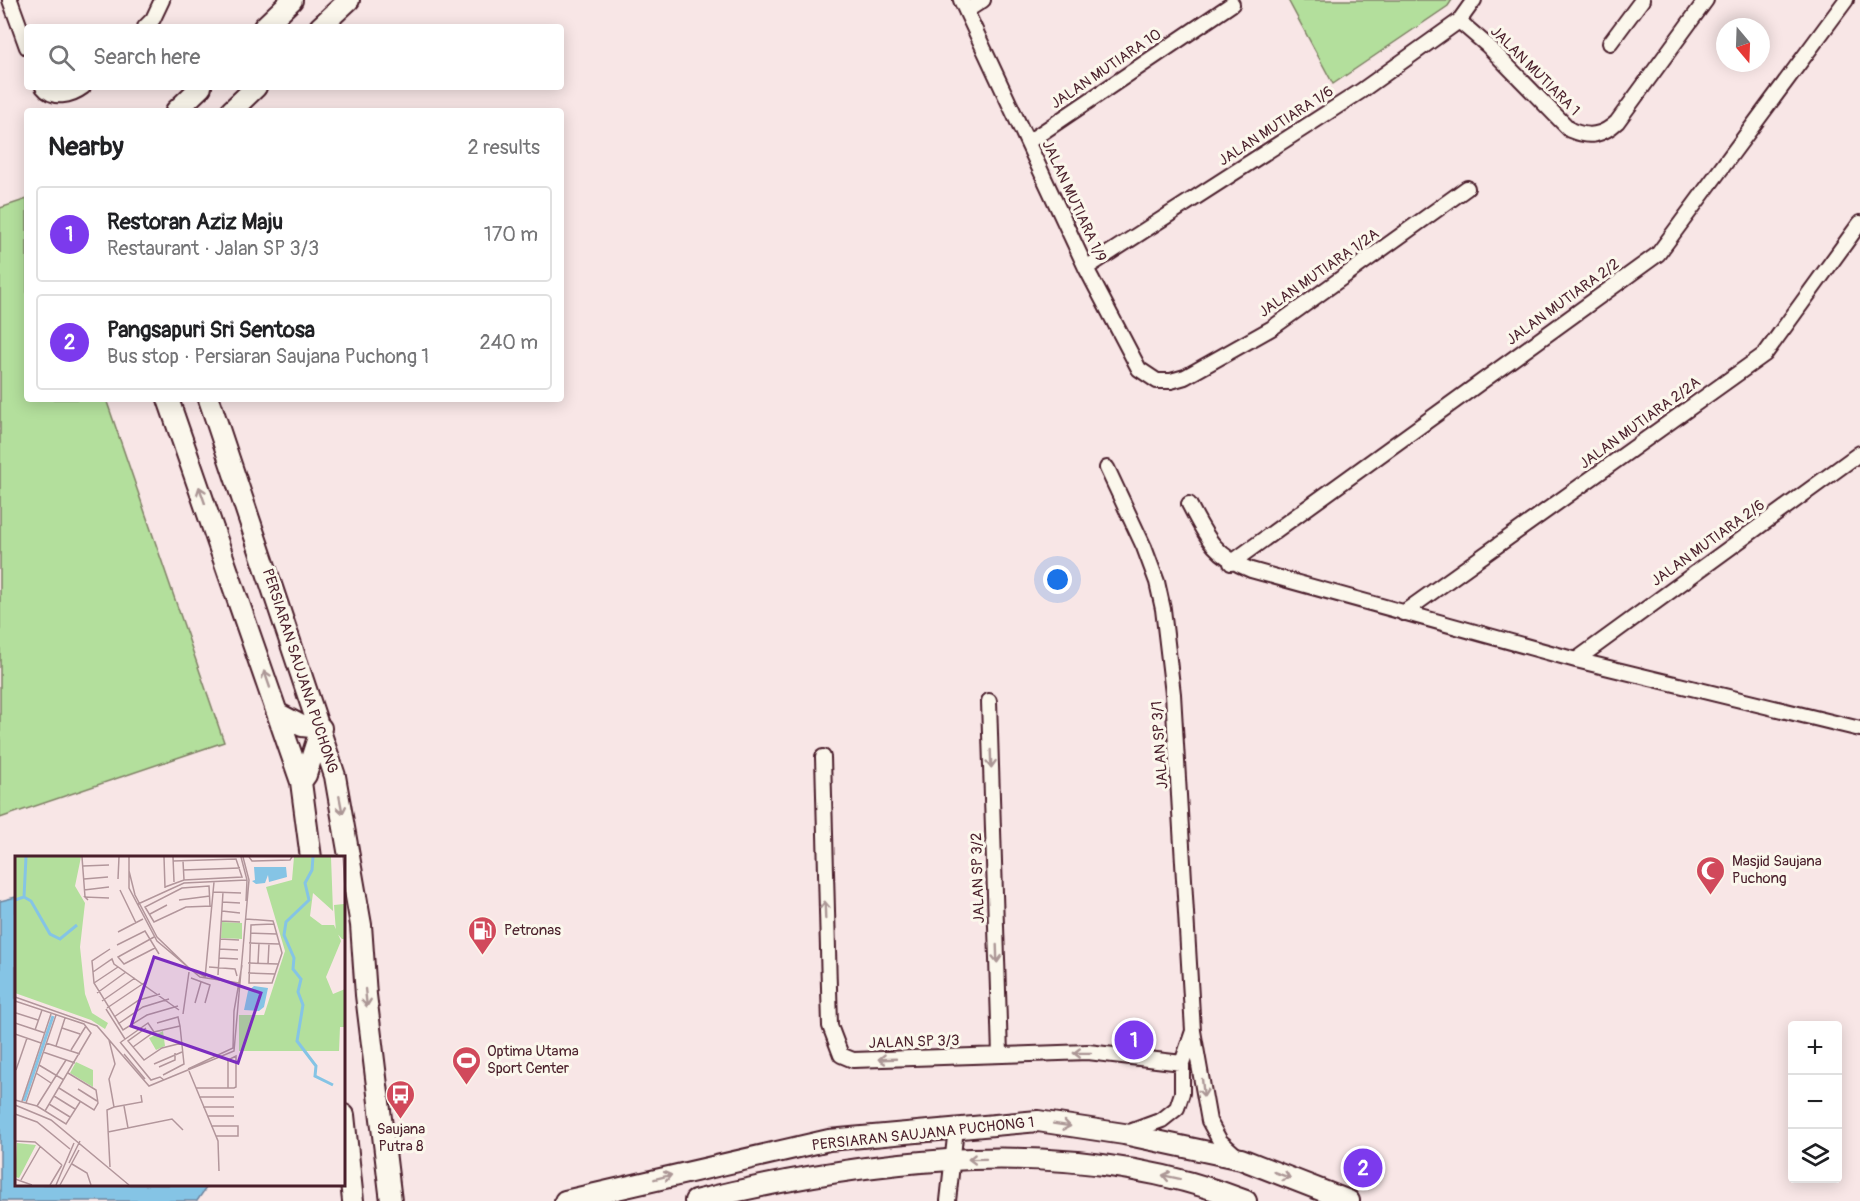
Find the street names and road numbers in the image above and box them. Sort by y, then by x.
street label: JALAN MUTIARA 1 [1486,22,1584,120]
street label: JALAN MUTIARA 10 [1047,25,1165,113]
street label: JALAN MUTIARA 1/6 [1215,82,1337,170]
street label: JALAN MUTIARA 1/9 [1037,137,1111,265]
street label: JALAN MUTIARA 1/2A [1255,224,1383,322]
street label: JALAN MUTIARA 2/2 [1503,255,1623,349]
street label: JALAN MUTIARA 2/2A [1576,373,1704,473]
street label: JALAN MUTIARA 2/6 [1648,495,1768,591]
street label: PERSIARAN SAUJANA PUCHONG [258,566,342,776]
street label: JALAN SP 3/1 [1147,700,1173,790]
street label: JALAN SP 3/2 [967,832,989,924]
street label: JALAN SP 3/3 [868,1031,960,1053]
street label: PERSIARAN SAUJANA PUCHONG 1 [811,1113,1035,1155]

